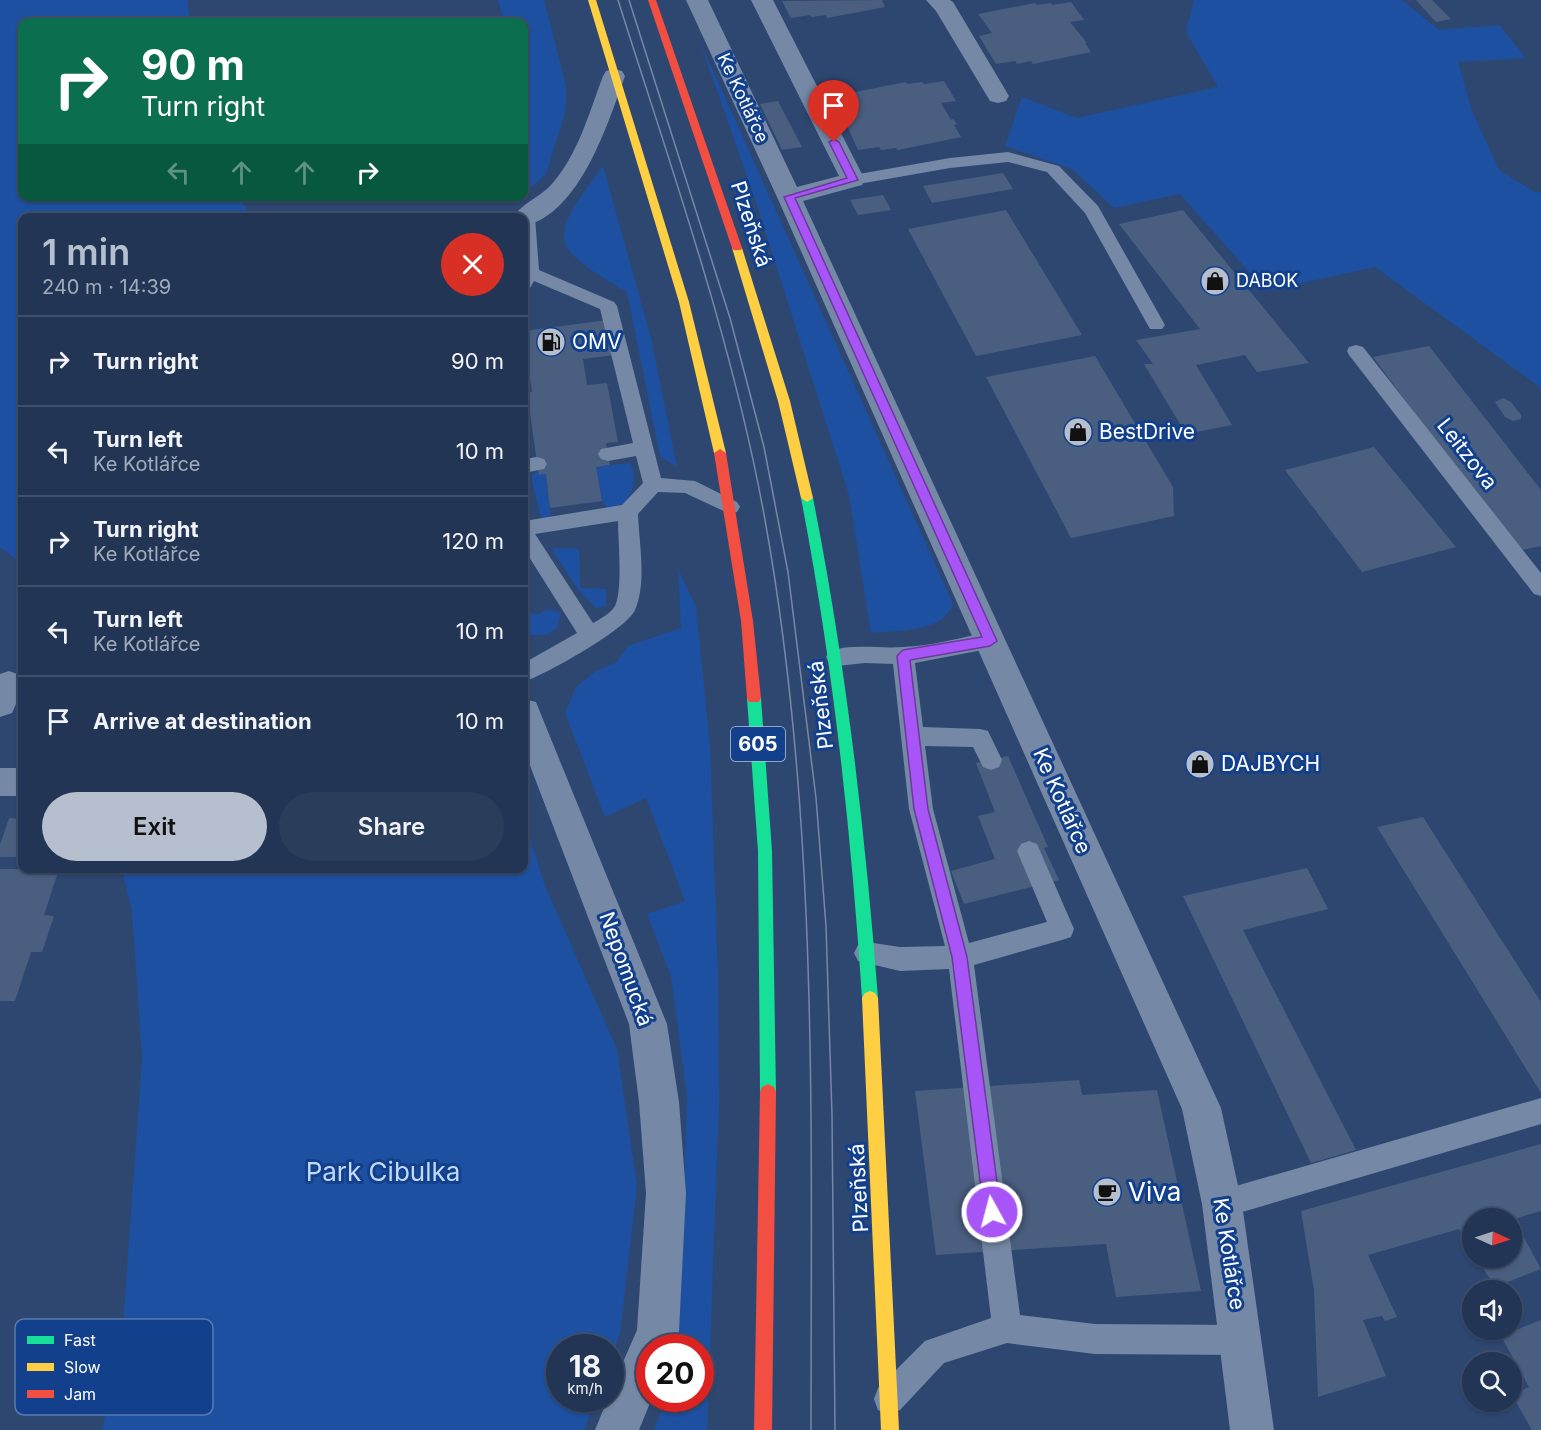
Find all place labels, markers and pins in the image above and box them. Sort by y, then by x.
pin [808,80,859,142]
shop icon: DABOK [1199,265,1231,297]
place label: DABOK [1236,270,1298,291]
fuel station icon: OMV [535,326,567,358]
place label: OMV [572,329,622,354]
shop icon: BestDrive [1062,416,1094,448]
place label: BestDrive [1099,419,1195,444]
shop icon: DAJBYCH [1184,748,1216,780]
place label: DAJBYCH [1221,751,1320,776]
cafe icon: Viva [1091,1176,1123,1208]
place label: Viva [1128,1176,1181,1207]

